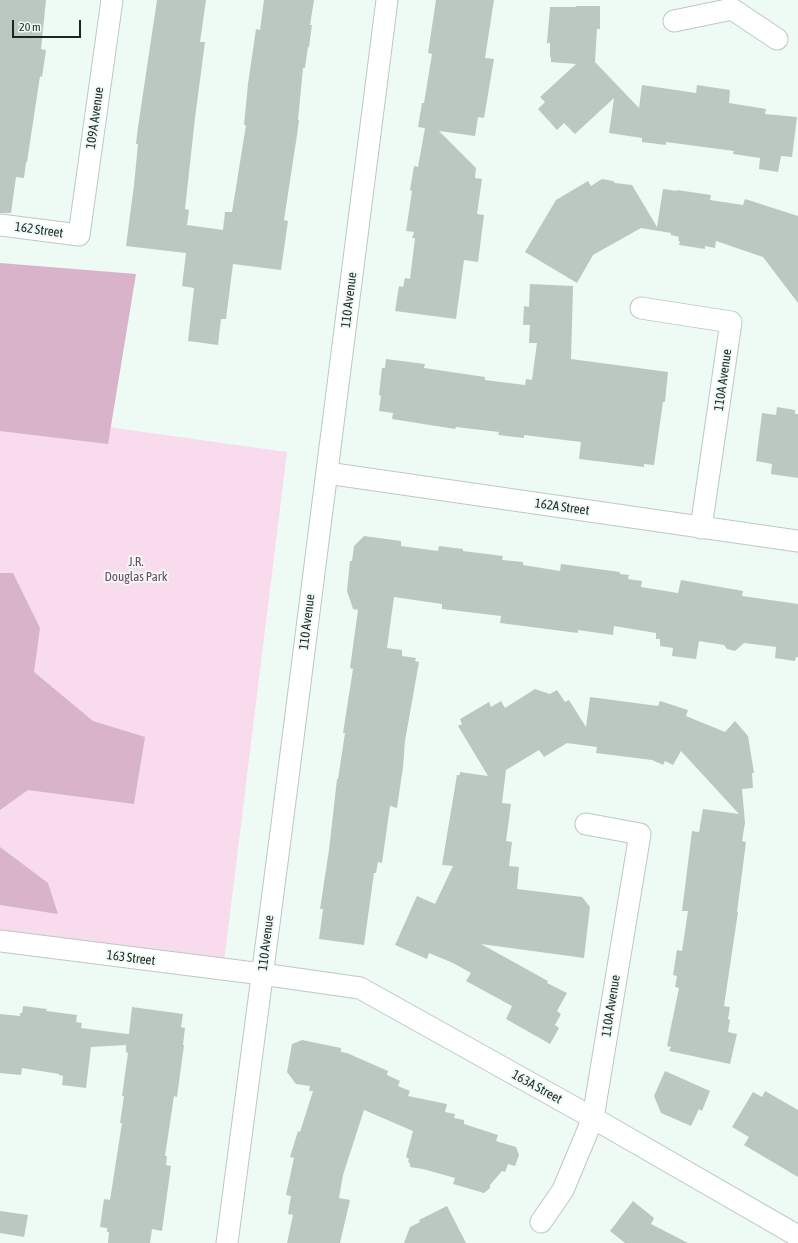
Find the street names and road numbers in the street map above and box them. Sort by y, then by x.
street label: 109A Avenue [83,86,107,150]
street label: 162 Street [14,219,64,241]
street label: 110 Avenue [338,271,360,329]
street label: 110A Avenue [711,348,735,412]
street label: 162A Street [534,495,590,519]
street label: 110 Avenue [296,593,318,651]
street label: 110 Avenue [255,914,277,972]
street label: 163 Street [106,947,156,969]
street label: 110A Avenue [598,974,624,1038]
street label: 163A Street [509,1067,565,1107]

